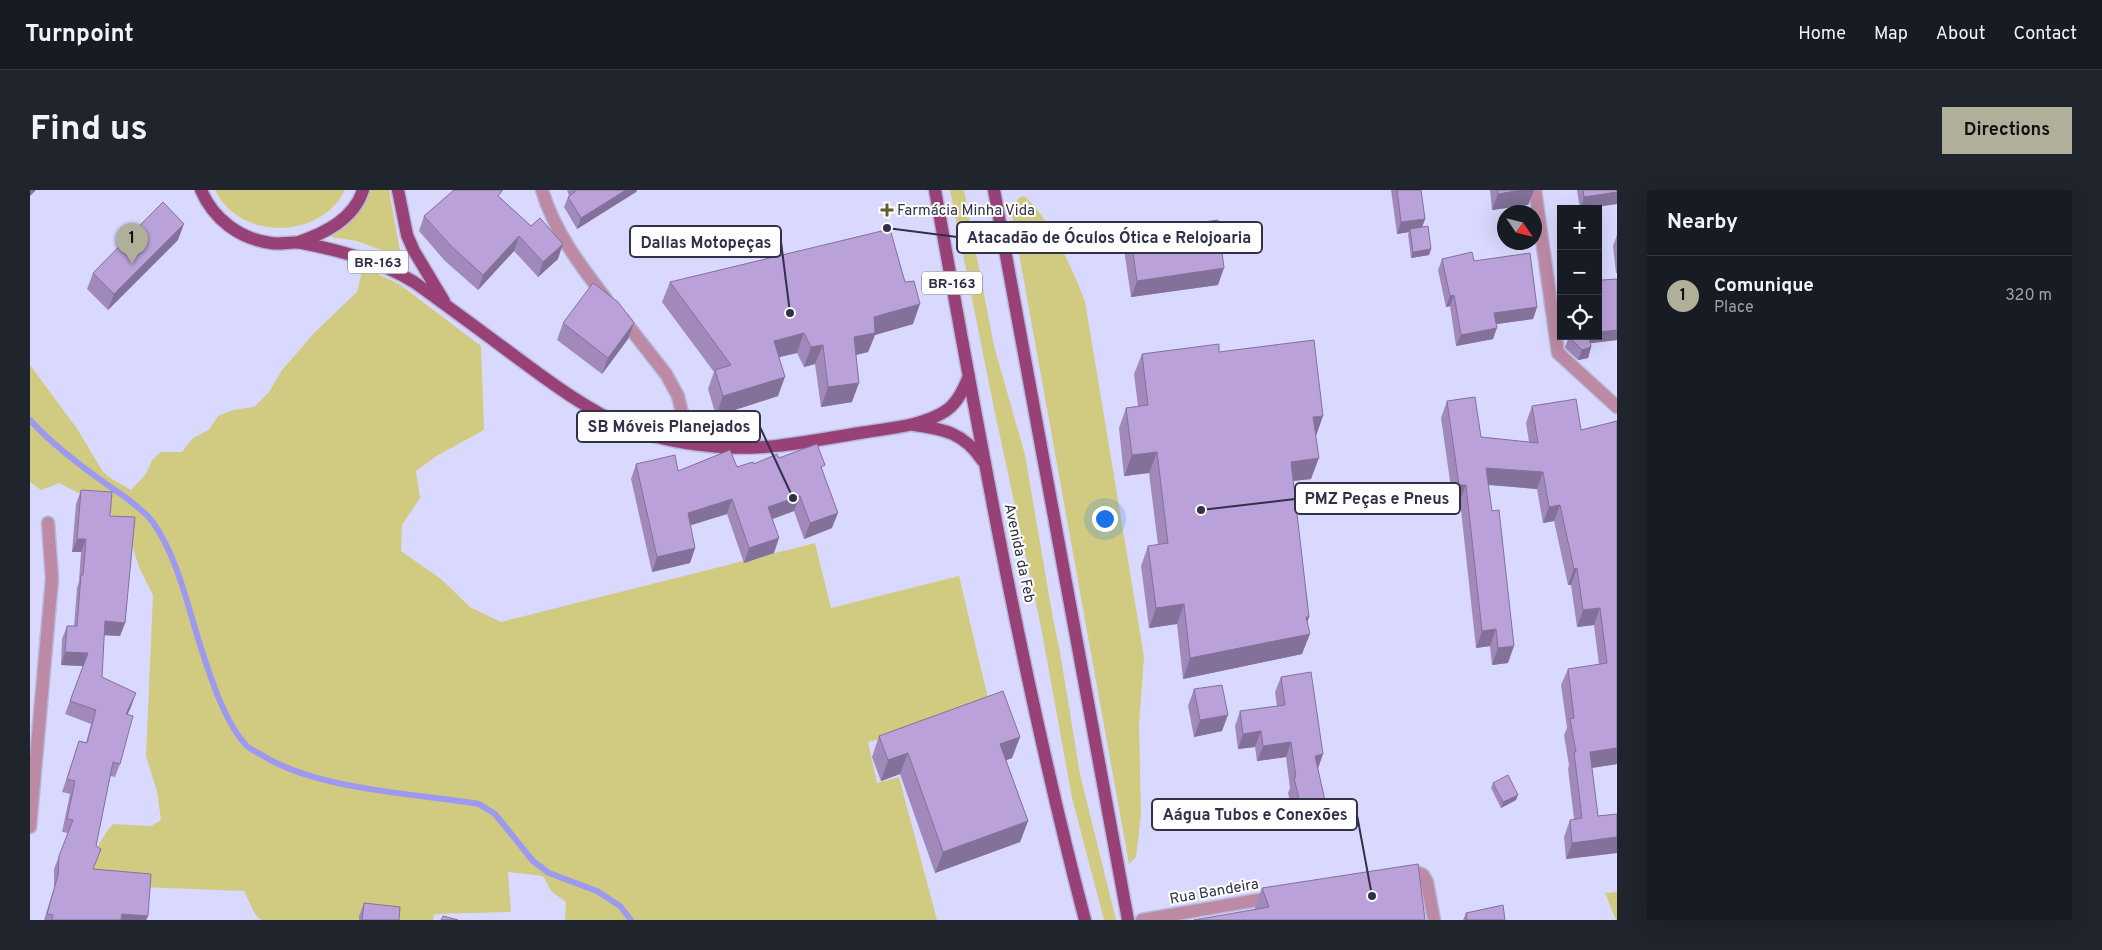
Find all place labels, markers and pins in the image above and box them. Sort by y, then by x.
place label: Farmácia Minha Vida [897,202,1035,221]
marker: Farmácia Minha Vida [881,204,893,216]
callout: Atacadão de Óculos Ótica e Relojoaria [957,222,1262,253]
pin: 1 [116,223,148,264]
callout: Dallas Motopeças [630,226,781,257]
callout: SB Móveis Planejados [577,411,760,442]
callout: PMZ Peças e Pneus [1295,483,1460,514]
callout: Aágua Tubos e Conexões [1152,799,1357,830]

